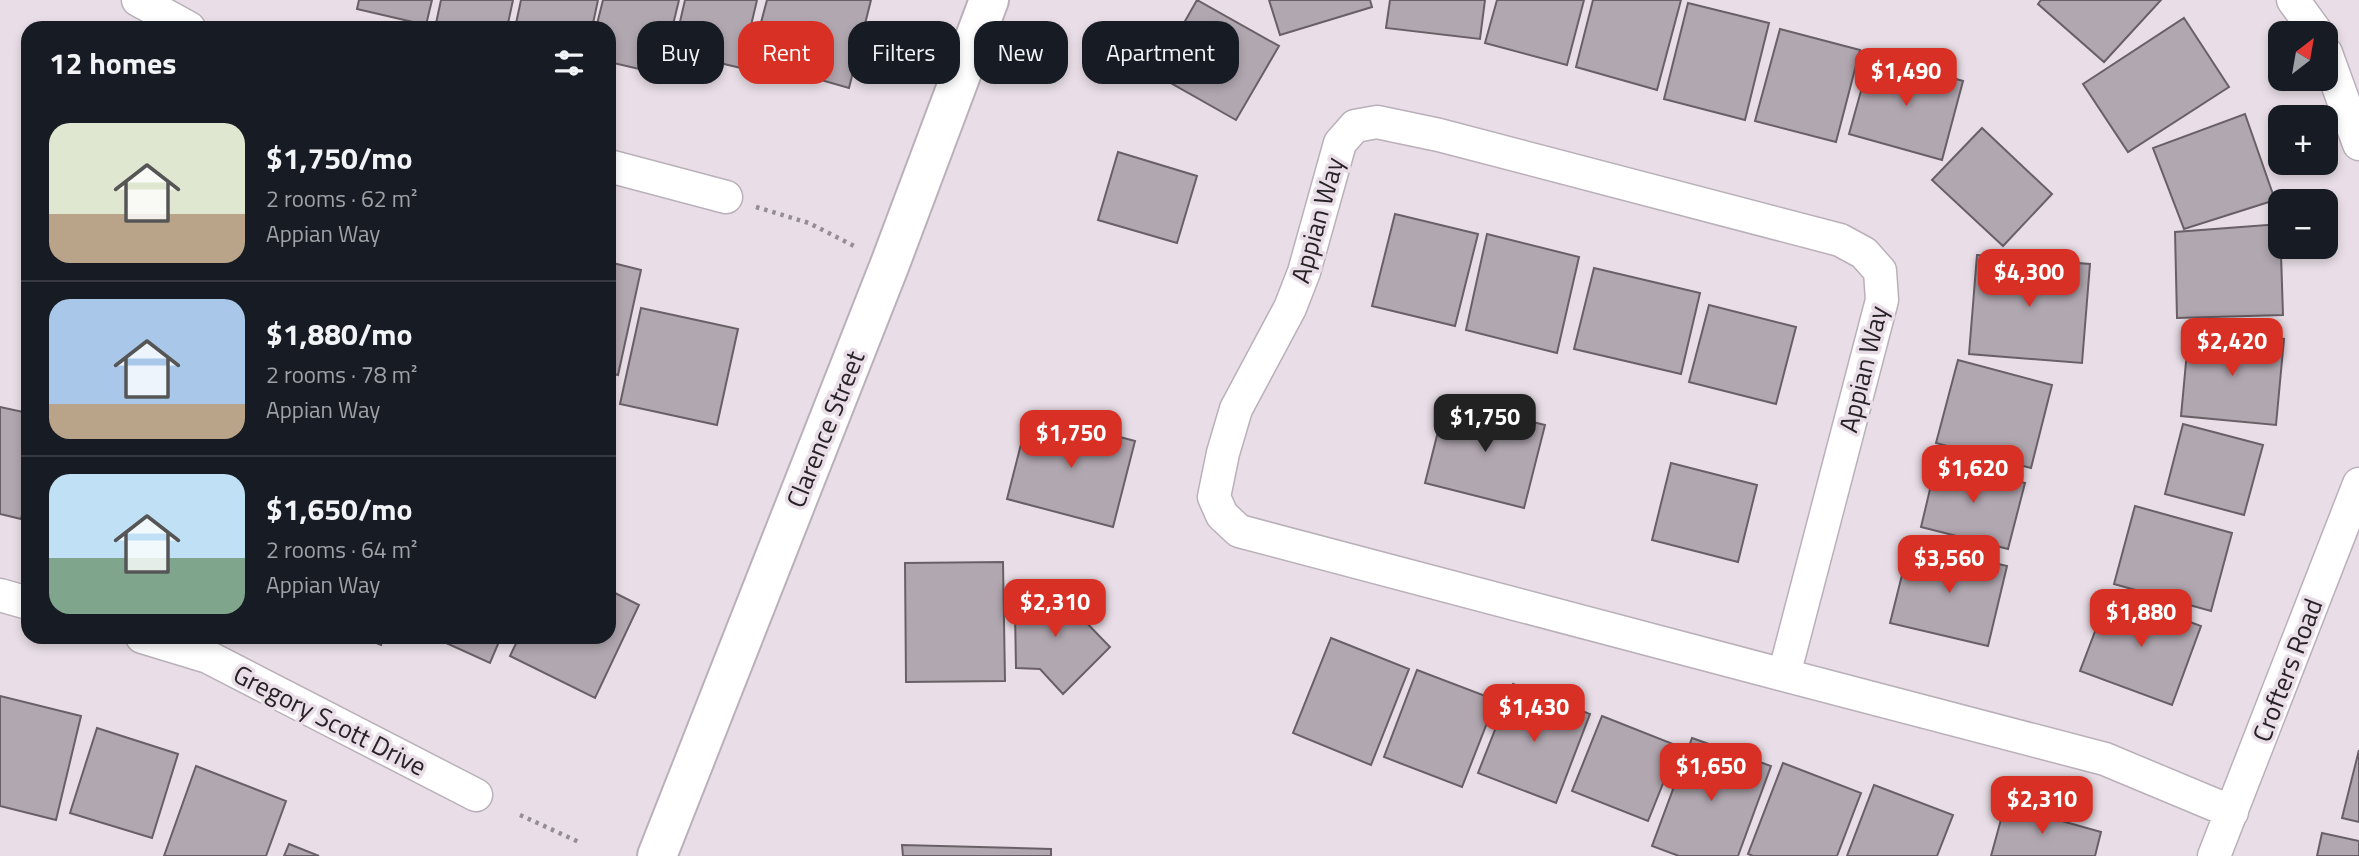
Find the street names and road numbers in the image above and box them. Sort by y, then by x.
street label: Appian Way [1280,152,1354,288]
street label: Appian Way [1828,302,1898,436]
street label: Clarence Street [776,345,874,513]
street label: Crofters Road [2242,593,2332,747]
street label: Gregory Scott Drive [227,655,433,785]

